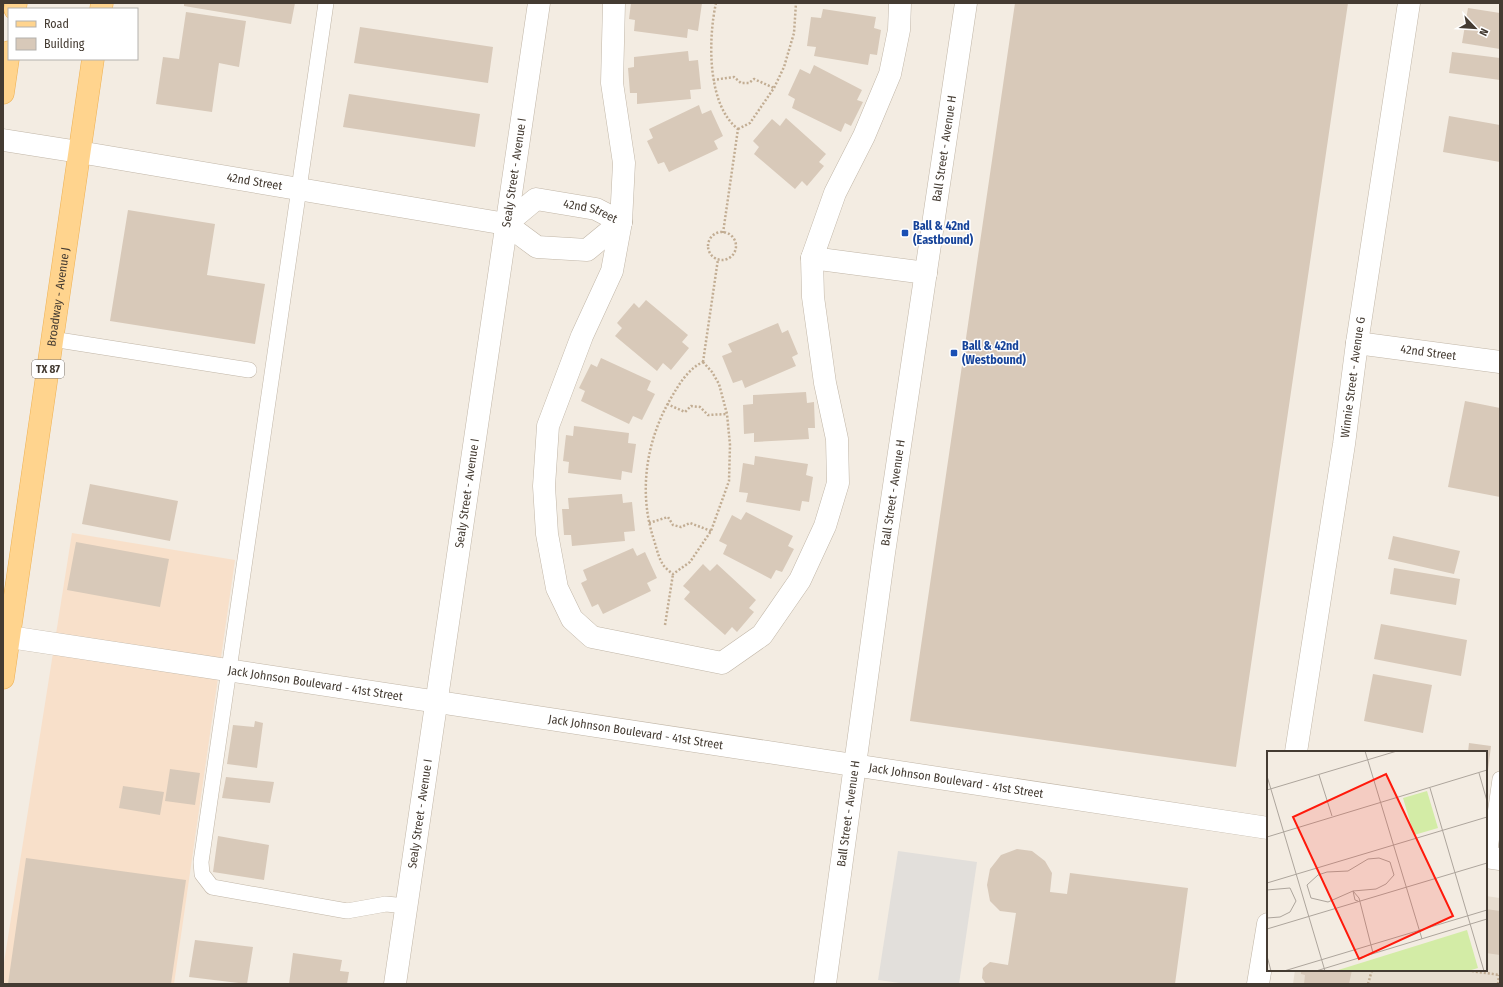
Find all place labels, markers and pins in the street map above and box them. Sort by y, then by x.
place label: Ball & 42nd (Eastbound) [913,219,974,247]
marker: Ball & 42nd (Eastbound) [900,228,910,238]
place label: Ball & 42nd (Westbound) [962,339,1026,367]
marker: Ball & 42nd (Westbound) [949,348,959,358]

